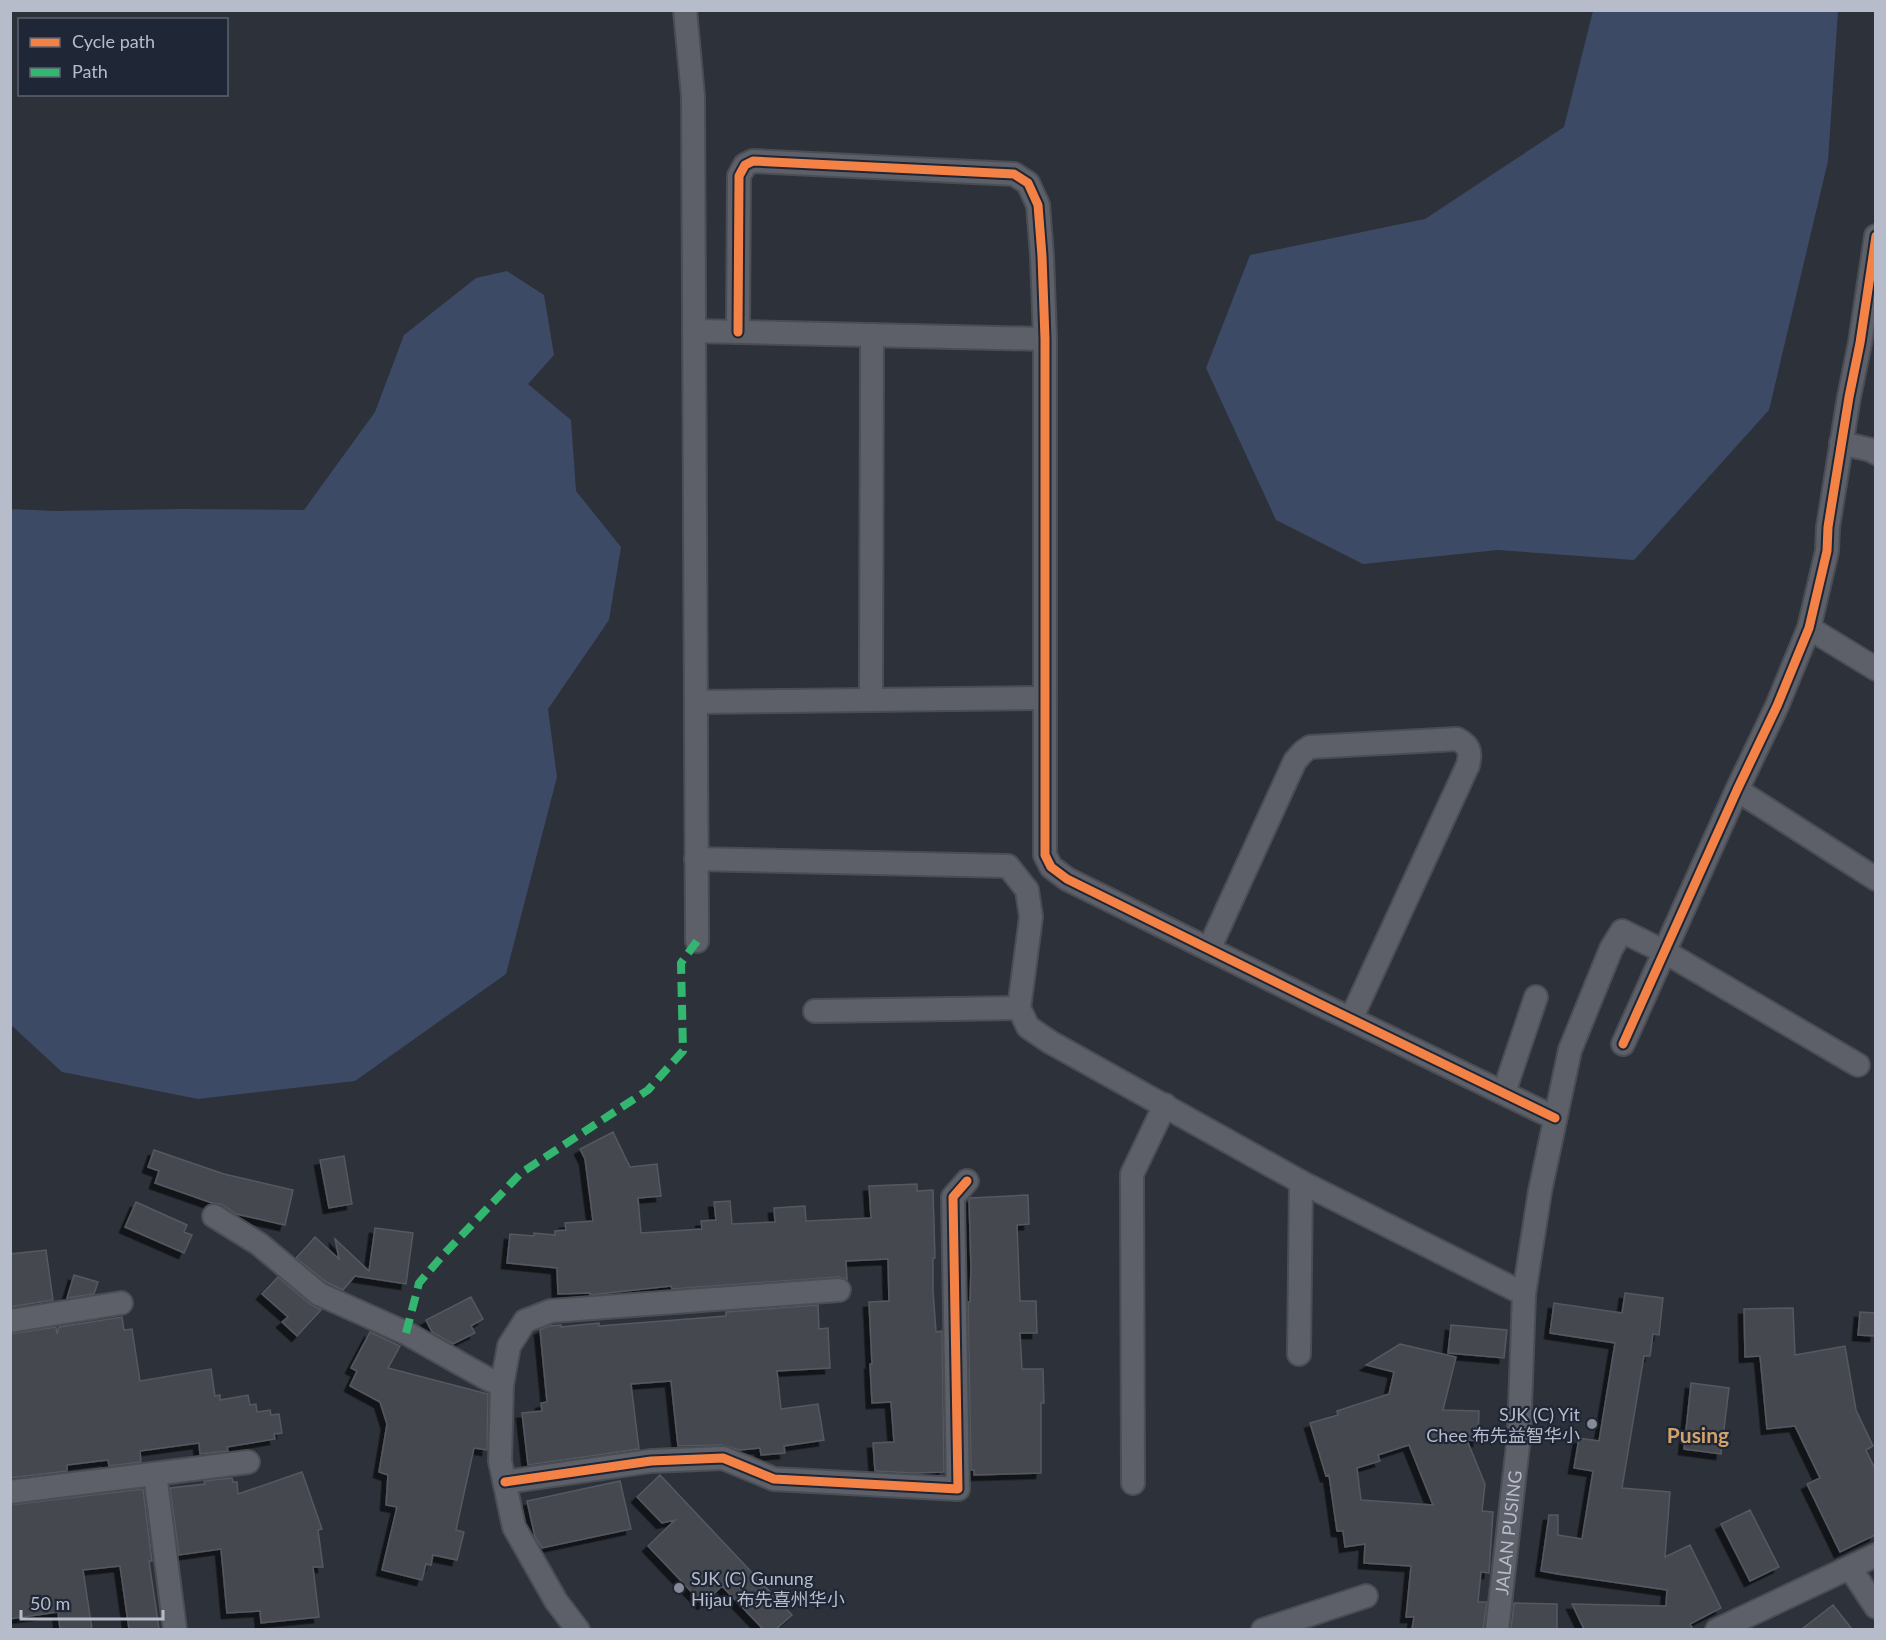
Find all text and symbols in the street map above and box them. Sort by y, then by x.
legend [18,18,228,96]
text: Cycle path [72,30,155,52]
text: Path [72,60,108,82]
place label: SJK (C) Yit Chee 布先益智华小 [1426,1403,1581,1446]
marker: SJK (C) Yit Chee 布先益智华小 [1585,1417,1599,1431]
district label: Pusing [1667,1422,1729,1447]
street label: JALAN PUSING [1490,1469,1526,1596]
place label: SJK (C) Gunung Hijau 布先喜州华小 [691,1567,845,1610]
marker: SJK (C) Gunung Hijau 布先喜州华小 [672,1581,686,1595]
scale bar [21,1583,164,1621]
text: 50 m [30,1592,70,1614]

